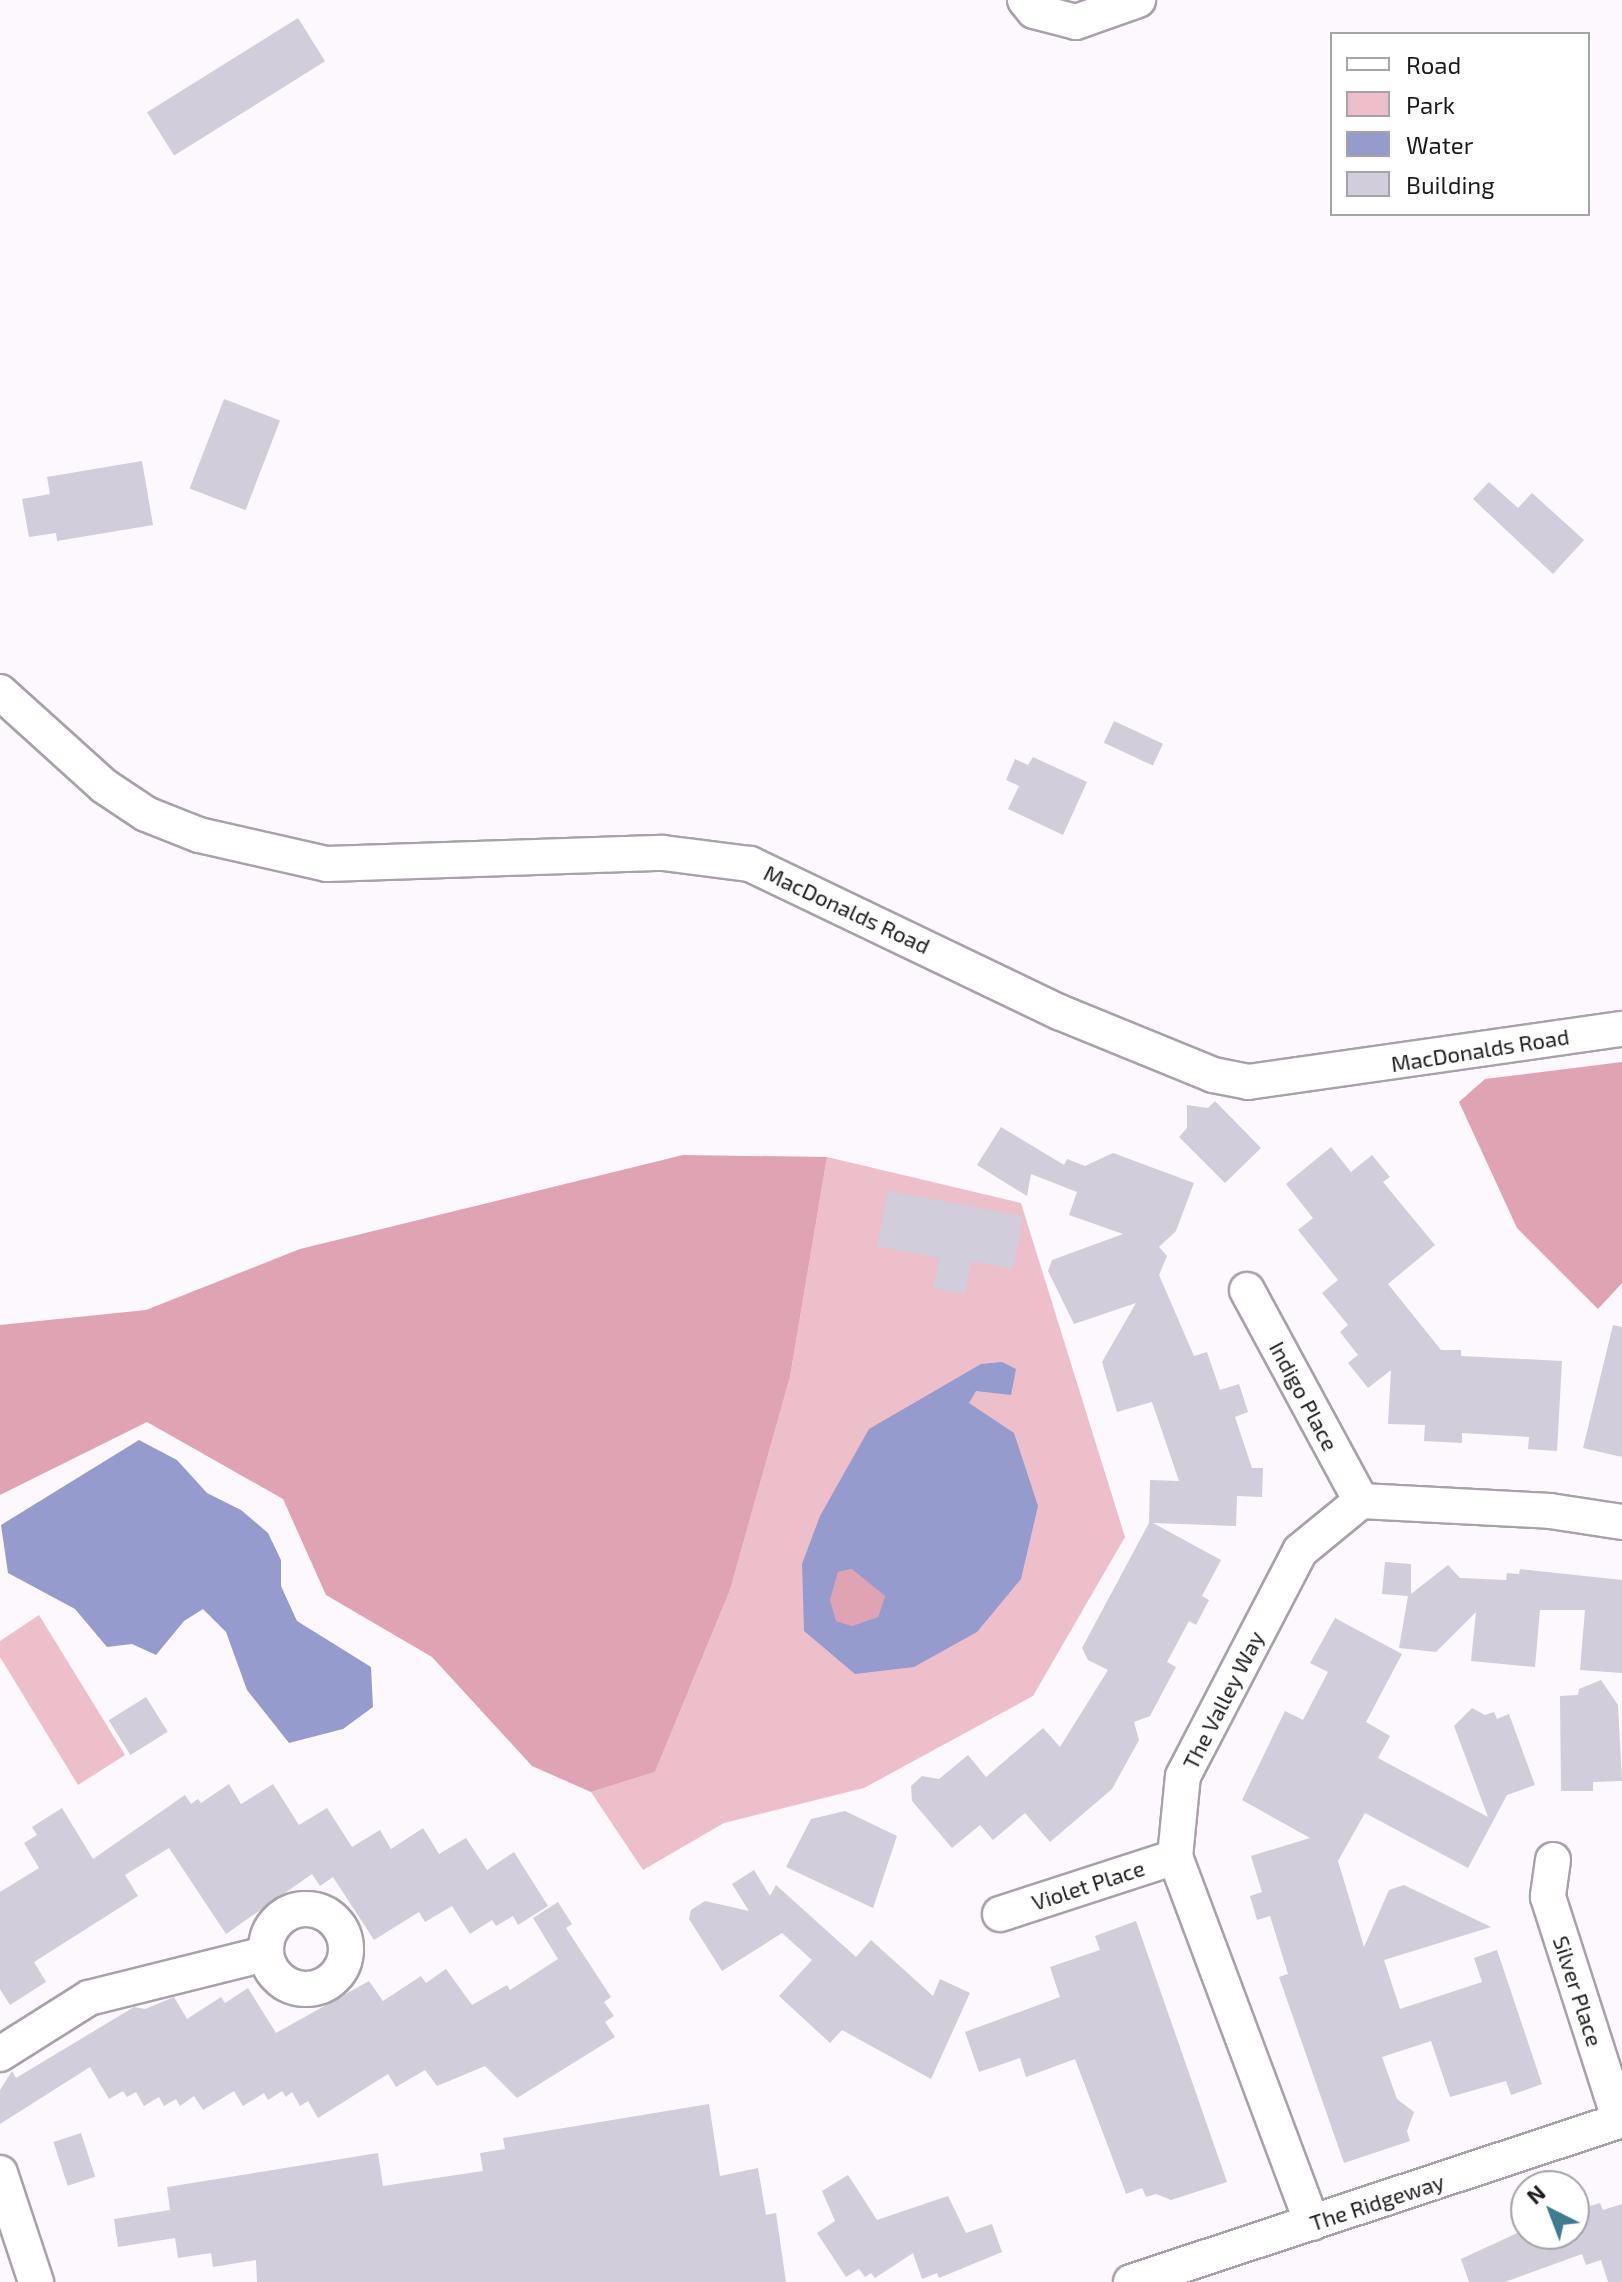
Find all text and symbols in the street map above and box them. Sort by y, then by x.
legend [1330,32,1590,216]
text: Road [1406,50,1461,79]
text: Park [1406,90,1455,119]
text: Water [1406,130,1473,159]
text: Building [1406,170,1495,199]
street label: MacDonalds Road [760,859,934,959]
street label: MacDonalds Road [1389,1023,1571,1077]
street label: Indigo Place [1264,1337,1344,1455]
street label: The Valley Way [1177,1626,1269,1774]
street label: Violet Place [1028,1854,1148,1916]
street label: Silver Place [1548,1932,1608,2050]
street label: The Ridgeway [1306,2168,1448,2236]
north arrow [1510,2170,1590,2250]
text: N [1521,2179,1550,2209]

